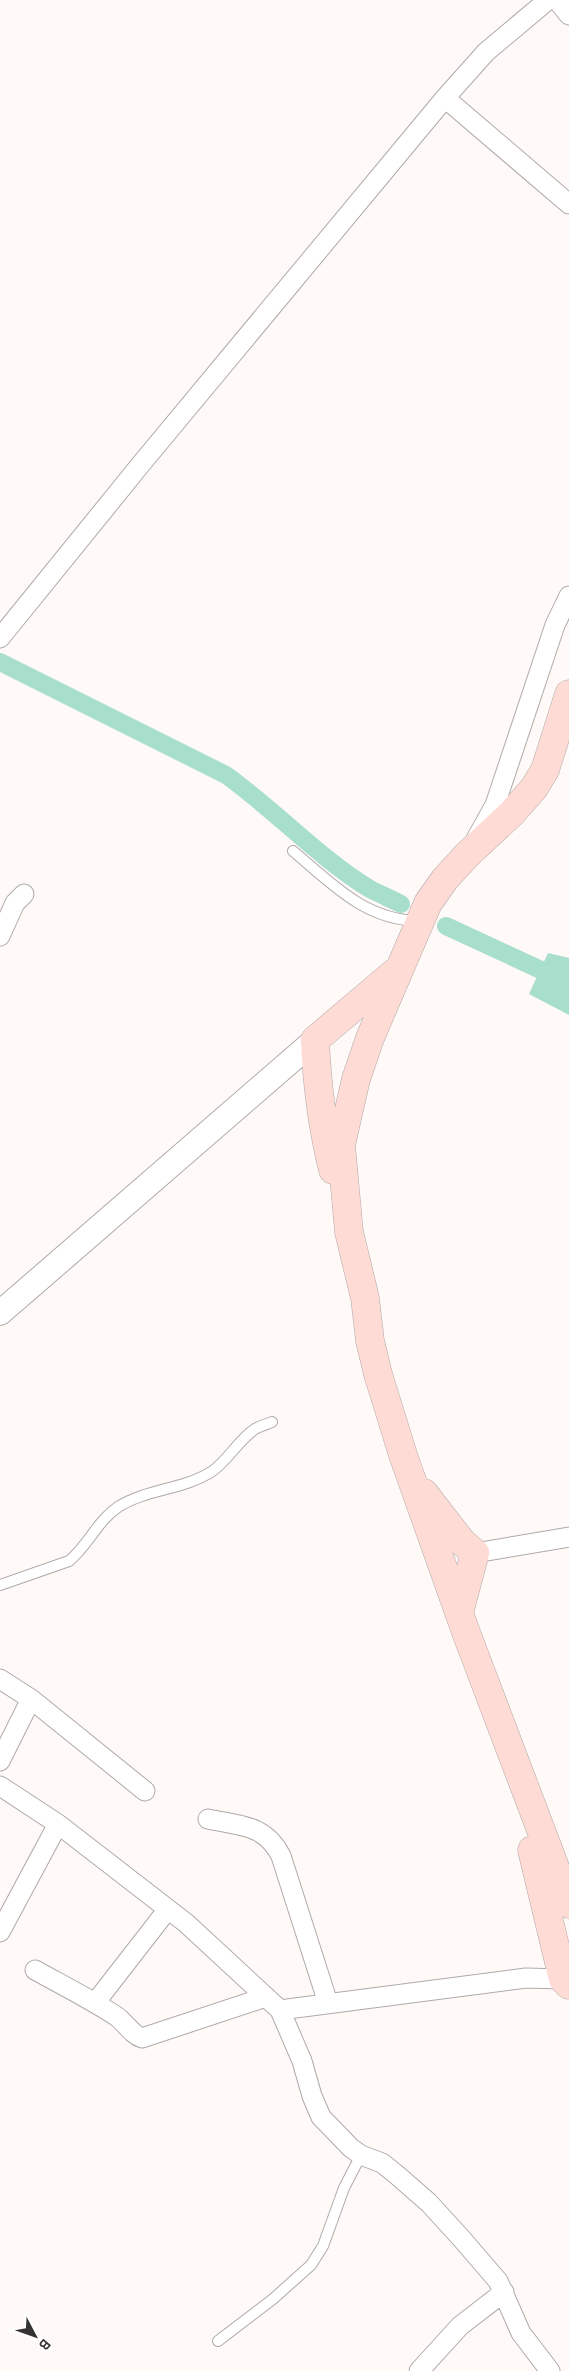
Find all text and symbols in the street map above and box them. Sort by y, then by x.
north arrow [10,2311,60,2361]
text: B [35,2335,55,2355]

